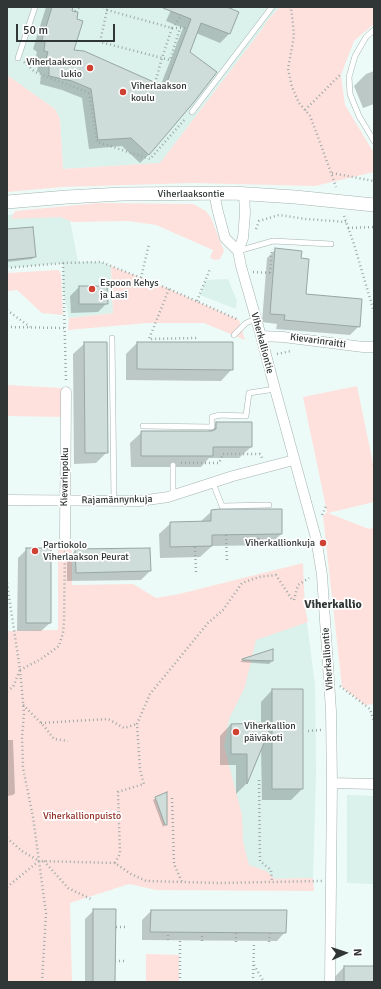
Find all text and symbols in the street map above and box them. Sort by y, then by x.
scale bar [18,16,117,42]
text: 50 m [23,23,48,38]
place label: Viherlaakson lukio [26,56,82,80]
marker: Viherlaakson lukio [85,63,95,73]
place label: Viherlaakson koulu [131,80,187,104]
marker: Viherlaakson koulu [118,87,128,97]
street label: Viherlaaksontie [157,188,225,200]
place label: Espoon Kehys ja Lasi [100,277,159,300]
marker: Espoon Kehys ja Lasi [87,284,97,294]
street label: Viherkalliontie [248,311,276,375]
street label: Kievarinraitti [289,331,347,351]
street label: Kievarinpolku [58,447,72,507]
street label: Rajamännynkuja [81,493,153,507]
place label: Viherkallionkuja [245,537,315,549]
marker: Viherkallionkuja [318,538,328,548]
place label: Partiokolo Viherlaakson Peurat [43,539,129,562]
marker: Partiokolo Viherlaakson Peurat [30,546,40,556]
district label: Viherkallio [304,598,362,612]
street label: Viherkalliontie [320,627,336,691]
place label: Viherkallion päiväkoti [244,720,296,744]
marker: Viherkallion päiväkoti [231,727,241,737]
park label: Viherkallionpuisto [43,810,121,822]
north arrow [325,933,365,973]
text: N [351,948,364,957]

